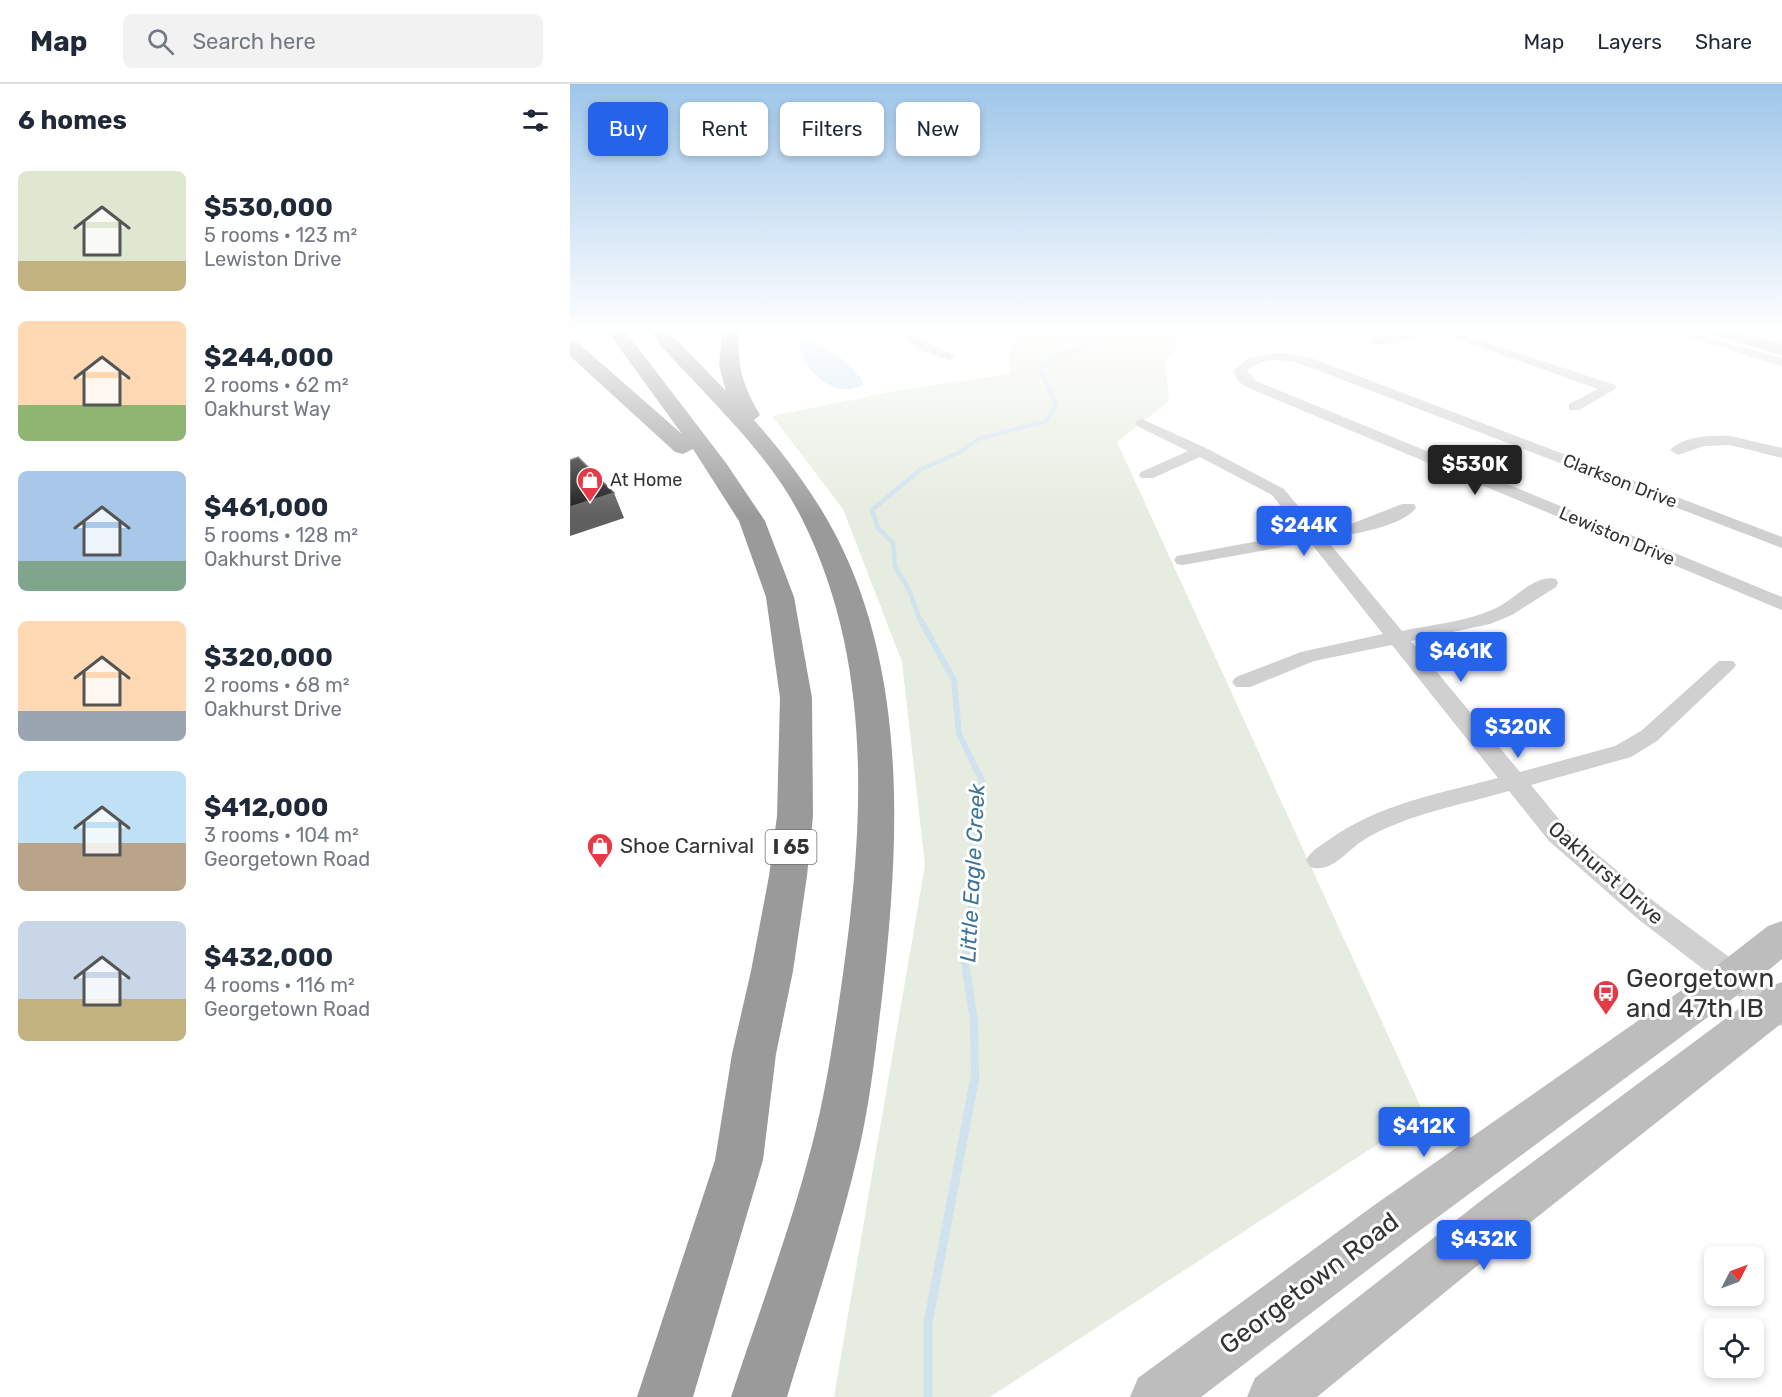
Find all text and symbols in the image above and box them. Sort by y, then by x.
search box [123,14,543,68]
text: Map [30,25,87,58]
icon: search [144,25,177,58]
text: Search here [192,28,316,55]
text: Map [1523,29,1564,54]
text: Layers [1597,29,1662,54]
text: Share [1695,29,1752,54]
chip: Buy [588,102,668,156]
chip: Rent [680,102,768,156]
chip: Filters [780,102,884,156]
chip: New [896,102,980,156]
icon: filters [519,104,552,137]
text: 6 homes [18,105,127,136]
text: $530,000 [204,192,333,223]
icon: home [66,195,138,267]
text: 5 rooms · 123 m² [204,223,357,247]
text: Lewiston Drive [204,247,341,271]
text: $244,000 [204,342,334,373]
icon: home [66,345,138,417]
text: 2 rooms · 62 m² [204,373,349,397]
text: Oakhurst Way [204,397,331,421]
pin: $530K [1433,445,1517,496]
street label: Clarkson Drive [1560,449,1680,513]
text: $530K [1442,452,1508,476]
shop icon: At Home [575,465,605,503]
place label: At Home [610,469,682,491]
text: $461,000 [204,492,329,523]
icon: home [66,495,138,567]
street label: Lewiston Drive [1556,502,1678,570]
pin: $244K [1262,506,1346,557]
text: $244K [1271,513,1337,537]
text: 5 rooms · 128 m² [204,523,358,547]
text: Oakhurst Drive [204,547,342,571]
pin: $461K [1419,632,1503,683]
text: $461K [1430,639,1492,663]
text: $320,000 [204,642,333,673]
icon: home [66,645,138,717]
text: 2 rooms · 68 m² [204,673,350,697]
text: Oakhurst Drive [204,697,342,721]
pin: $320K [1476,708,1560,759]
text: $320K [1485,715,1551,739]
water label: Little Eagle Creek [954,782,991,963]
text: $412,000 [204,792,328,823]
icon: home [66,795,138,867]
street label: Oakhurst Drive [1544,816,1669,930]
text: 3 rooms · 104 m² [204,823,359,847]
road number: I 65 [766,830,816,864]
shop icon: Shoe Carnival [585,831,615,869]
place label: Shoe Carnival [620,833,754,858]
text: Georgetown Road [204,847,370,871]
text: $432,000 [204,942,333,973]
icon: home [66,945,138,1017]
place label: Georgetown and 47th IB [1626,963,1774,1024]
text: 4 rooms · 116 m² [204,973,355,997]
bus stop icon: Georgetown and 47th IB [1591,978,1621,1016]
text: Georgetown Road [204,997,370,1021]
pin: $412K [1382,1107,1466,1158]
text: $412K [1393,1114,1455,1138]
street label: Georgetown Road [1214,1206,1405,1361]
pin: $432K [1442,1220,1526,1271]
text: $432K [1451,1227,1517,1251]
north arrow [1704,1246,1764,1306]
map controls [1704,1246,1764,1378]
button: locate [1704,1318,1764,1378]

